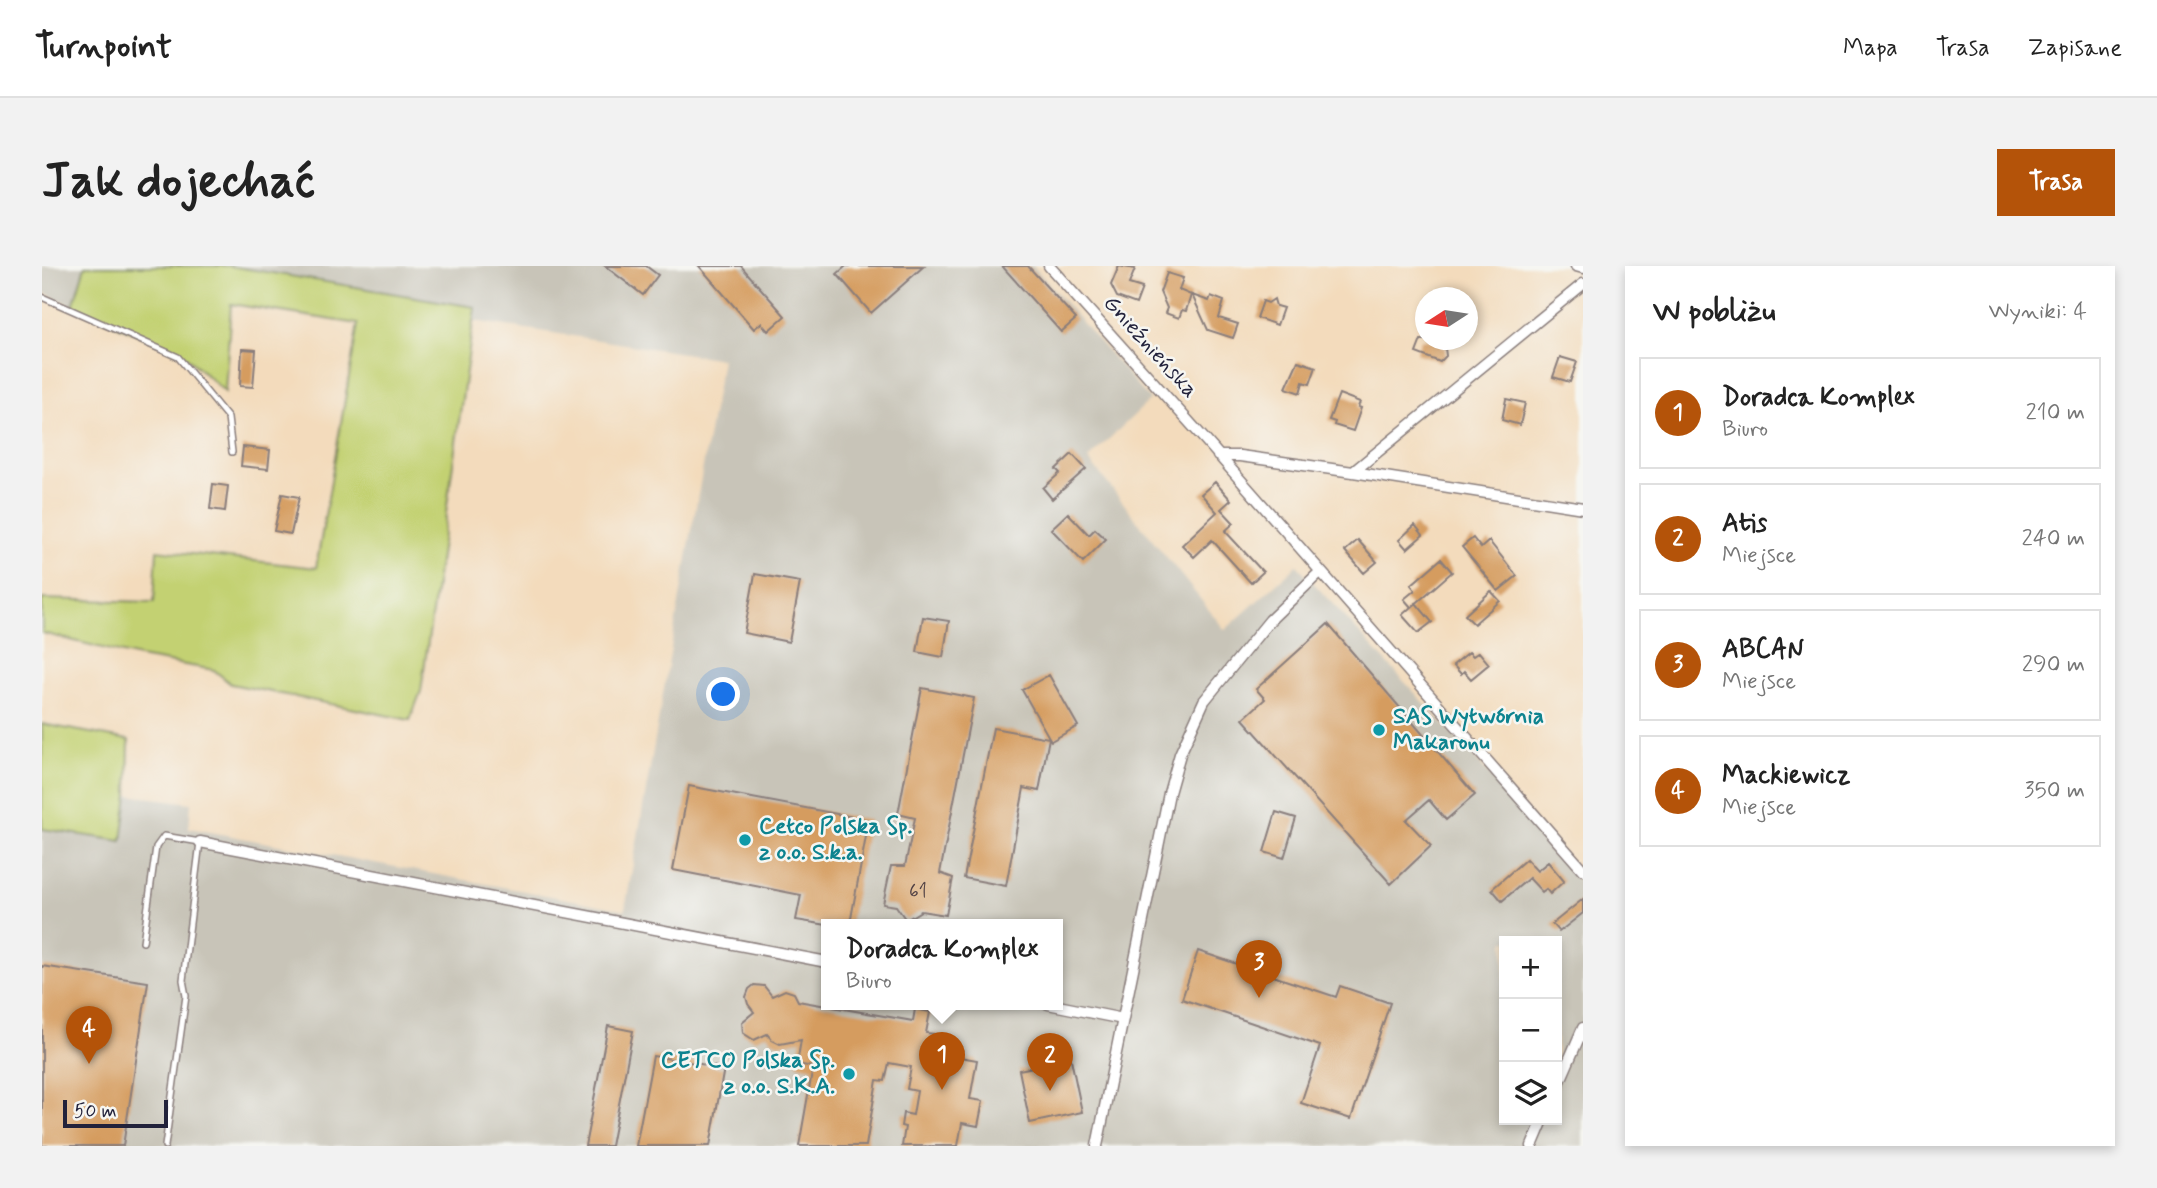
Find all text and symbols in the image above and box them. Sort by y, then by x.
text: Turnpoint [35,26,172,70]
text: Mapa [1843,33,1898,64]
text: Trasa [1936,33,1990,64]
text: Zapisane [2028,33,2122,64]
button: Trasa [1997,149,2115,216]
text: Jak dojechać [42,150,315,215]
north arrow [1415,287,1478,350]
street label: Gnieźnieńska [1096,289,1204,405]
text: W pobliżu [1653,292,1776,331]
text: Wyniki: 4 [1988,297,2087,327]
text: Doradca Komplex [1722,381,1915,415]
text: 1 [1673,398,1683,428]
text: 210 m [2025,398,2085,428]
text: Biuro [1722,415,1768,445]
text: Atis [1722,507,1767,541]
text: 2 [1672,524,1684,554]
text: 240 m [2021,524,2085,554]
text: Miejsce [1722,541,1796,571]
text: ABCAN [1722,633,1804,667]
text: 3 [1673,650,1683,680]
text: 290 m [2022,650,2085,680]
text: Miejsce [1722,667,1796,697]
your location [706,677,740,711]
place label: SAS Wytwórnia Makaronu [1393,702,1544,758]
marker: SAS Wytwórnia Makaronu [1371,722,1387,738]
text: Mackiewicz [1722,759,1850,793]
text: 4 [1671,776,1685,806]
text: 350 m [2024,776,2085,806]
text: Miejsce [1722,793,1796,823]
place label: Cetco Polska Sp. z o.o. S.k.a. [759,812,912,868]
marker: Cetco Polska Sp. z o.o. S.k.a. [737,832,753,848]
house number: 61 [909,879,927,904]
popup [821,919,1063,1010]
text: Doradca Komplex [846,933,1038,967]
map controls [1499,936,1562,1125]
button: + [1499,936,1562,999]
pin: 3 [1236,940,1282,998]
text: Biuro [846,967,892,997]
button: − [1499,999,1562,1062]
pin: 4 [66,1006,112,1064]
pin: 1 [919,1032,965,1090]
pin: 2 [1027,1033,1073,1091]
place label: CETCO Polska Sp. z o.o. S.K.A. [661,1046,835,1102]
button: layers [1499,1062,1562,1125]
marker: CETCO Polska Sp. z o.o. S.K.A. [841,1066,857,1082]
scale bar [63,1097,168,1129]
text: 50 m [74,1099,117,1124]

